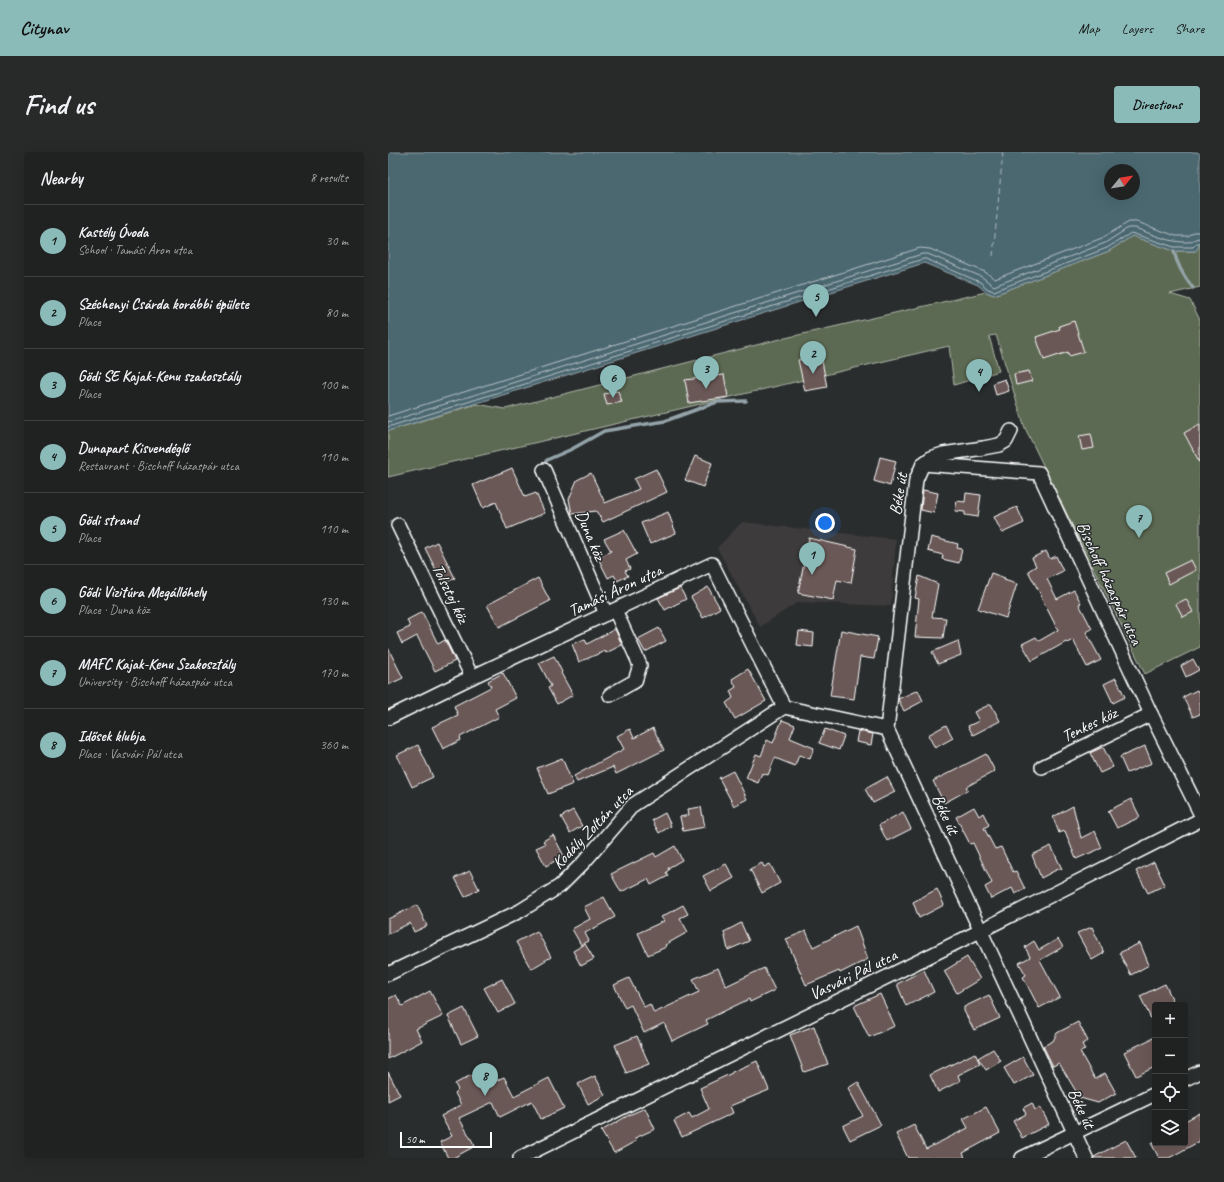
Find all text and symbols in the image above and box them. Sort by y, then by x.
text: Citynav [20,16,68,40]
text: Map [1078,20,1100,37]
text: Layers [1122,20,1153,37]
text: Share [1175,20,1204,37]
button: Directions [1114,86,1200,123]
text: Find us [24,87,94,122]
north arrow [1104,164,1140,200]
text: Nearby [40,168,83,189]
text: 8 results [310,170,348,186]
text: Kastély Óvoda [78,223,148,242]
text: 1 [50,233,56,249]
text: 30 m [326,233,348,249]
text: School · Tamási Áron utca [78,242,192,258]
pin: 5 [803,284,829,317]
text: Széchenyi Csárda korábbi épülete [78,295,249,314]
text: 2 [50,305,56,321]
text: 80 m [326,305,348,321]
text: Place [78,314,101,330]
pin: 2 [800,341,826,374]
pin: 3 [693,356,719,389]
pin: 4 [966,359,992,392]
pin: 6 [600,365,626,398]
text: Gödi SE Kajak-Kenu szakosztály [78,367,240,386]
text: 3 [50,377,56,393]
text: 100 m [320,377,348,393]
text: Place [78,386,101,402]
text: Dunapart Kisvendéglő [78,439,189,458]
text: 4 [50,449,56,465]
text: 110 m [320,449,348,465]
text: Restaurant · Bischoff házaspár utca [78,458,239,474]
street label: Béke út [884,469,913,517]
pin: 7 [1126,505,1152,538]
street label: Duna köz [571,507,611,565]
text: Gödi strand [78,511,138,530]
your location [815,513,835,533]
street label: Bischoff házaspár utca [1072,518,1148,649]
text: 5 [50,521,56,537]
text: 110 m [320,521,348,537]
text: Place [78,530,101,546]
pin: 1 [799,542,825,575]
street label: Tamási Áron utca [565,558,667,621]
street label: Tolsztoj köz [427,560,475,628]
text: Gődi Vizitúra Megállóhely [78,583,206,602]
text: 6 [50,593,56,609]
text: 130 m [320,593,348,609]
text: Place · Duna köz [78,602,150,618]
text: MAFC Kajak-Kenu Szakosztály [78,655,235,674]
text: 7 [50,665,56,681]
text: 170 m [320,665,348,681]
text: University · Bischoff házaspár utca [78,674,232,690]
street label: Tenkes köz [1058,701,1122,747]
text: Idősek klubja [78,727,145,746]
text: 8 [50,737,56,753]
text: 360 m [320,737,348,753]
text: Place · Vasvári Pál utca [78,746,182,762]
street label: Kodály Zoltán utca [547,780,638,873]
street label: Béke út [927,791,965,840]
street label: Vasvári Pál utca [806,944,901,1005]
map controls [1152,1002,1188,1146]
button: + [1152,1002,1188,1038]
button: − [1152,1038,1188,1074]
pin: 8 [472,1063,498,1096]
button: locate [1152,1074,1188,1110]
street label: Béke út [1063,1085,1101,1134]
button: layers [1152,1110,1188,1146]
scale bar [400,1130,492,1149]
text: 50 m [406,1132,425,1146]

